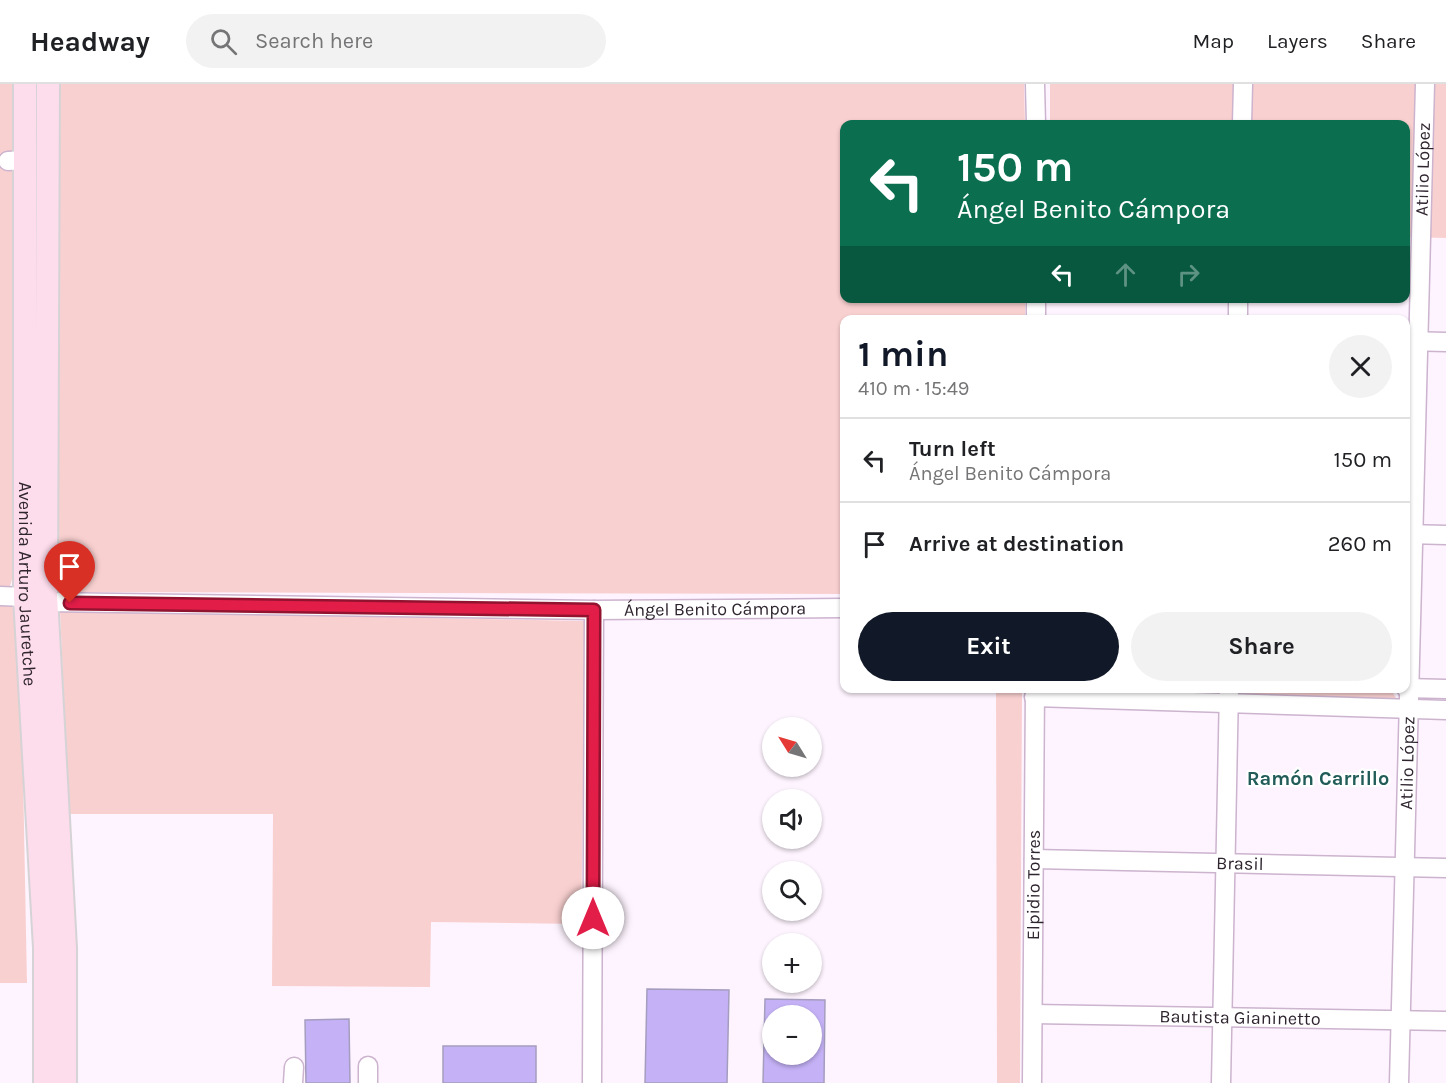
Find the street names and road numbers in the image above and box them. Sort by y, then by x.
street label: Atilio López [1411,122,1435,216]
street label: Avenida Arturo Jauretche [14,482,41,687]
street label: Ángel Benito Cámpora [624,597,806,621]
street label: Atilio López [1395,716,1420,810]
street label: Elpidio Torres [1022,830,1045,940]
street label: Brasil [1216,852,1264,875]
street label: Bautista Gianinetto [1159,1005,1321,1030]

